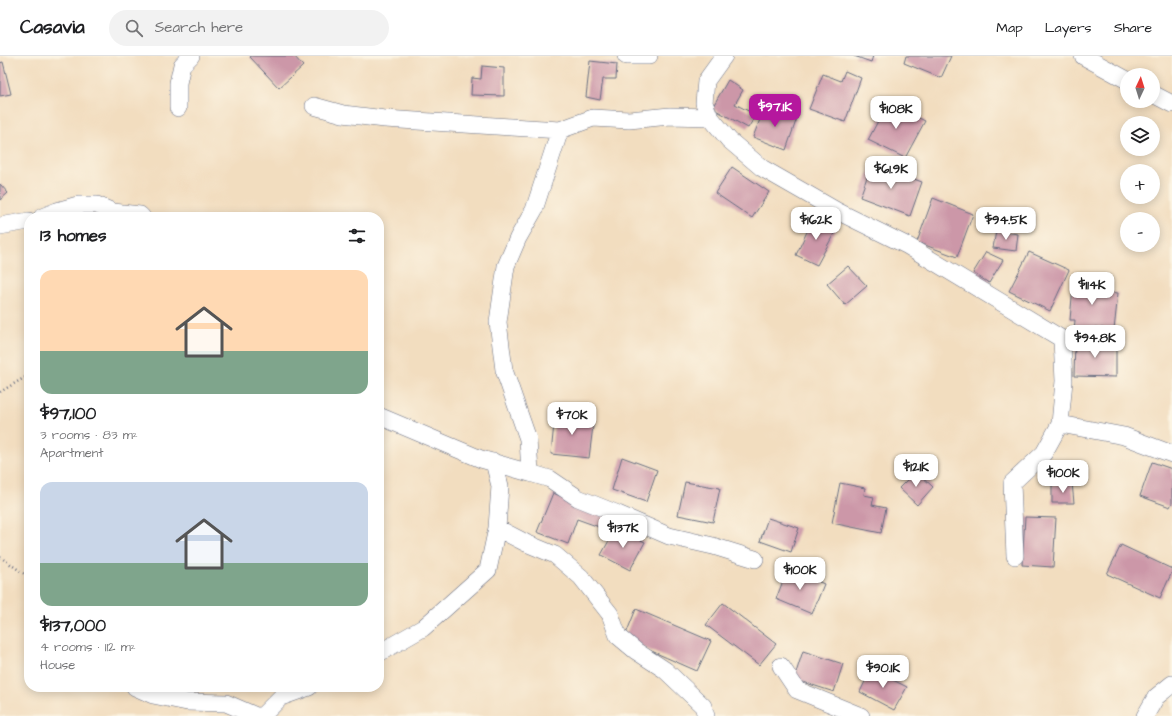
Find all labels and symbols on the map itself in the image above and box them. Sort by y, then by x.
north arrow [1120,68,1160,108]
pin: $97.1K [742,94,808,128]
pin: $108K [868,96,924,130]
pin: $61.9K [858,156,924,190]
pin: $162K [788,207,844,241]
pin: $94.5K [973,207,1039,241]
pin: $114K [1064,272,1120,306]
pin: $94.8K [1062,325,1128,359]
pin: $70K [548,402,596,436]
pin: $121K [888,454,944,488]
pin: $100K [1035,460,1091,494]
pin: $137K [595,515,651,549]
pin: $100K [772,557,828,591]
pin: $90.1K [850,655,916,689]

